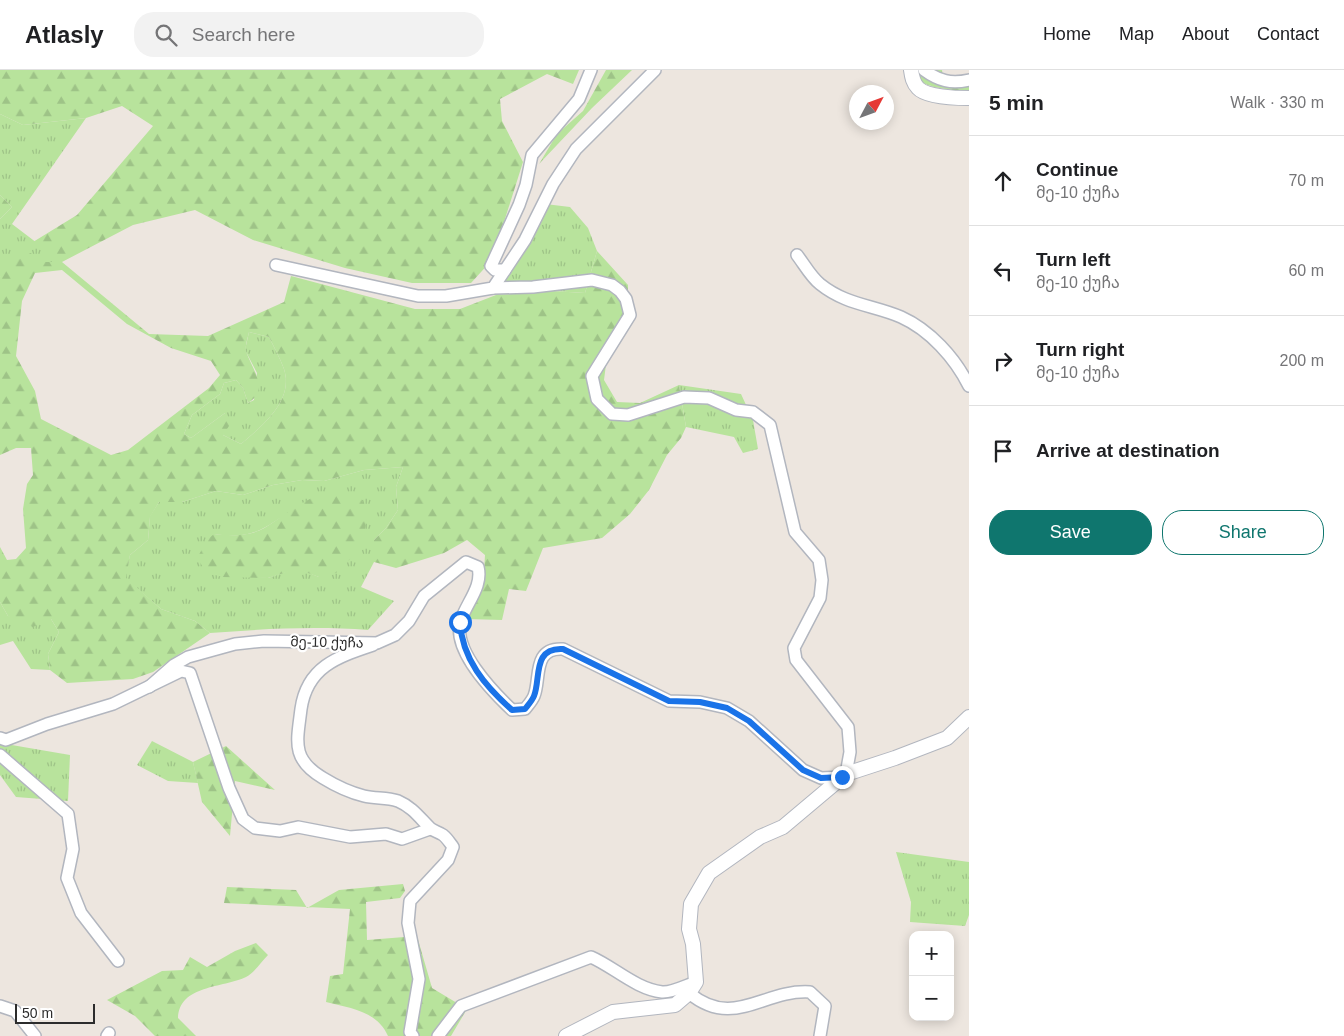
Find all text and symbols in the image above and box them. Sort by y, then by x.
search box [134,12,484,57]
text: Atlasly [25,21,104,48]
icon: search [152,21,180,49]
text: Search here [192,24,295,45]
text: Home [1043,24,1091,44]
text: Map [1119,24,1154,44]
text: About [1182,24,1229,44]
text: Contact [1257,24,1319,44]
north arrow [849,85,894,130]
text: 5 min [989,91,1044,114]
text: Walk · 330 m [1230,94,1324,111]
text: Continue [1036,159,1118,180]
icon: ahead [989,167,1017,195]
text: 70 m [1288,172,1324,189]
text: მე-10 ქუჩა [1036,184,1120,201]
text: Turn left [1036,249,1111,270]
icon: left [989,257,1017,285]
text: 60 m [1288,262,1324,279]
text: მე-10 ქუჩა [1036,274,1120,291]
text: Turn right [1036,339,1124,360]
icon: right [989,347,1017,375]
text: 200 m [1280,352,1324,369]
text: მე-10 ქუჩა [1036,364,1120,381]
icon: arrive [989,437,1017,465]
text: Arrive at destination [1036,440,1220,461]
button: Save [989,510,1152,555]
button: Share [1162,510,1324,555]
route start [449,611,472,634]
street label: მე-10 ქუჩა [290,633,364,652]
route end [831,766,854,789]
map controls [909,931,954,1021]
button: + [909,931,954,976]
button: − [909,976,954,1021]
scale bar [15,1001,95,1024]
text: 50 m [22,1005,53,1021]

